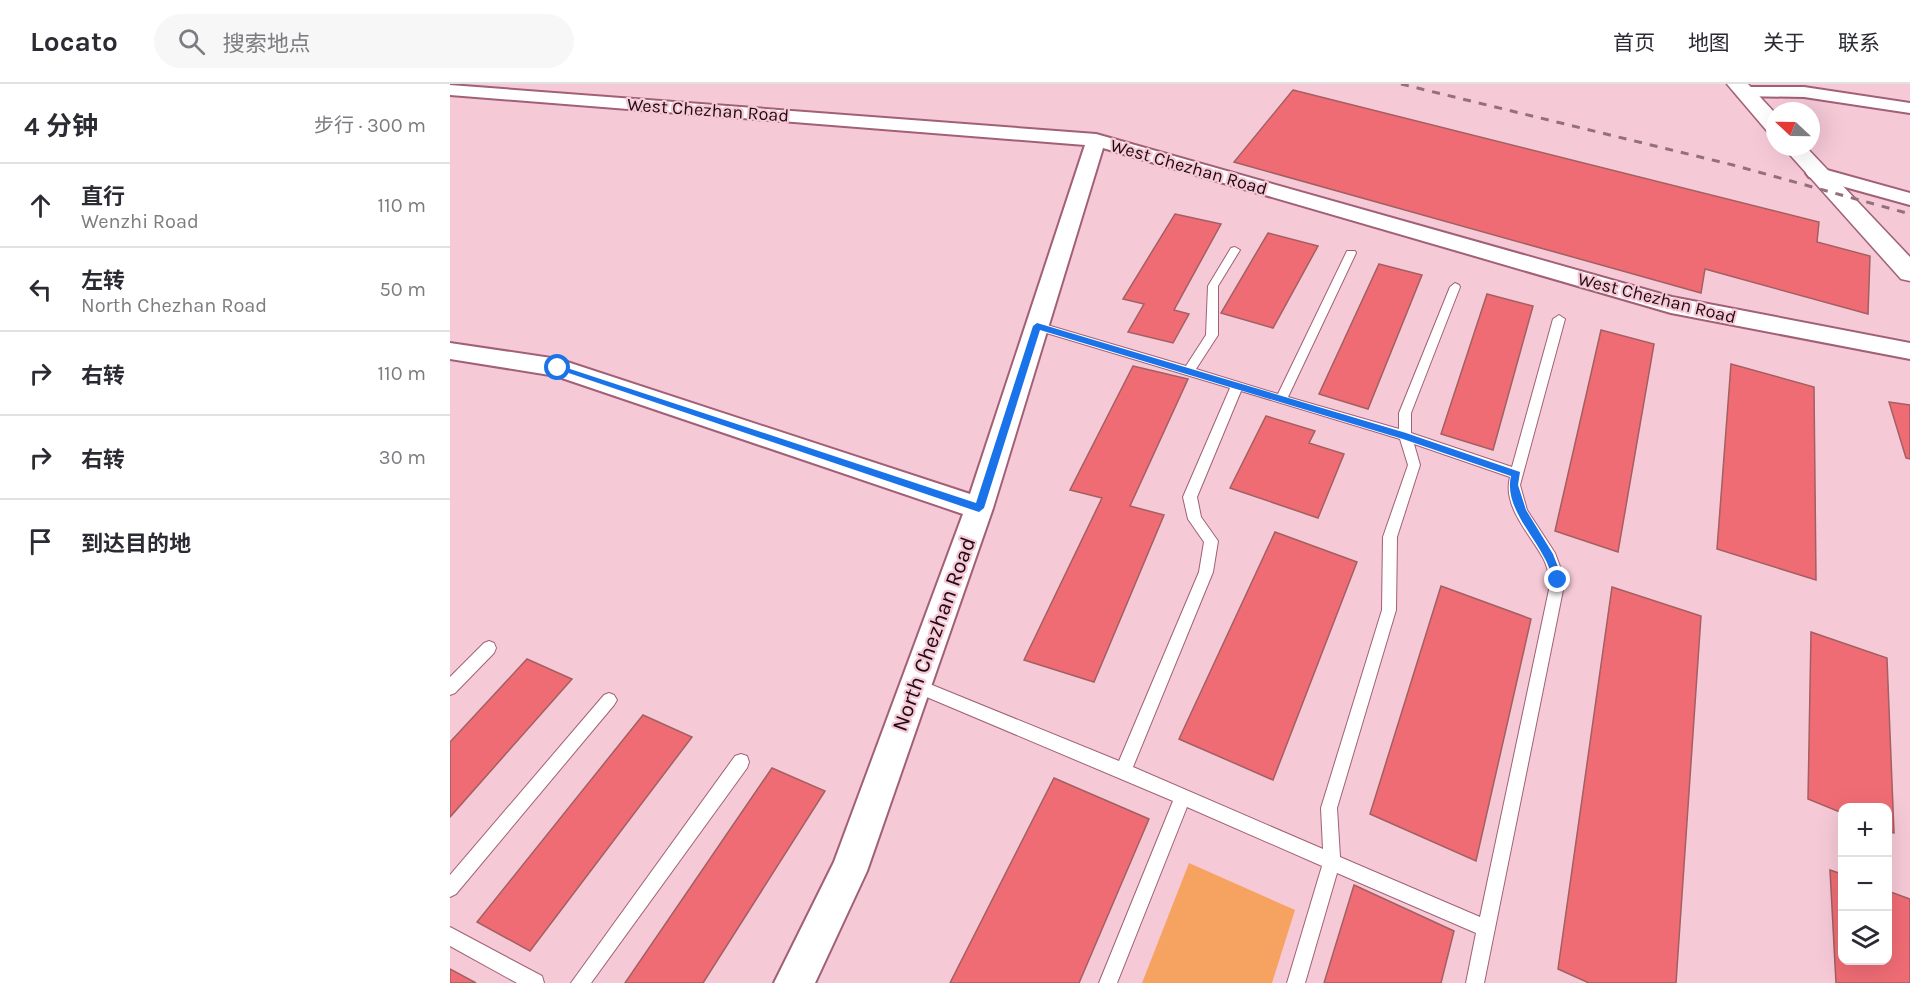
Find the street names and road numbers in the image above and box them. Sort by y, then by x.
street label: West Chezhan Road [626,93,790,127]
street label: West Chezhan Road [1108,134,1270,200]
street label: West Chezhan Road [1576,268,1738,328]
street label: North Chezhan Road [887,533,981,735]

